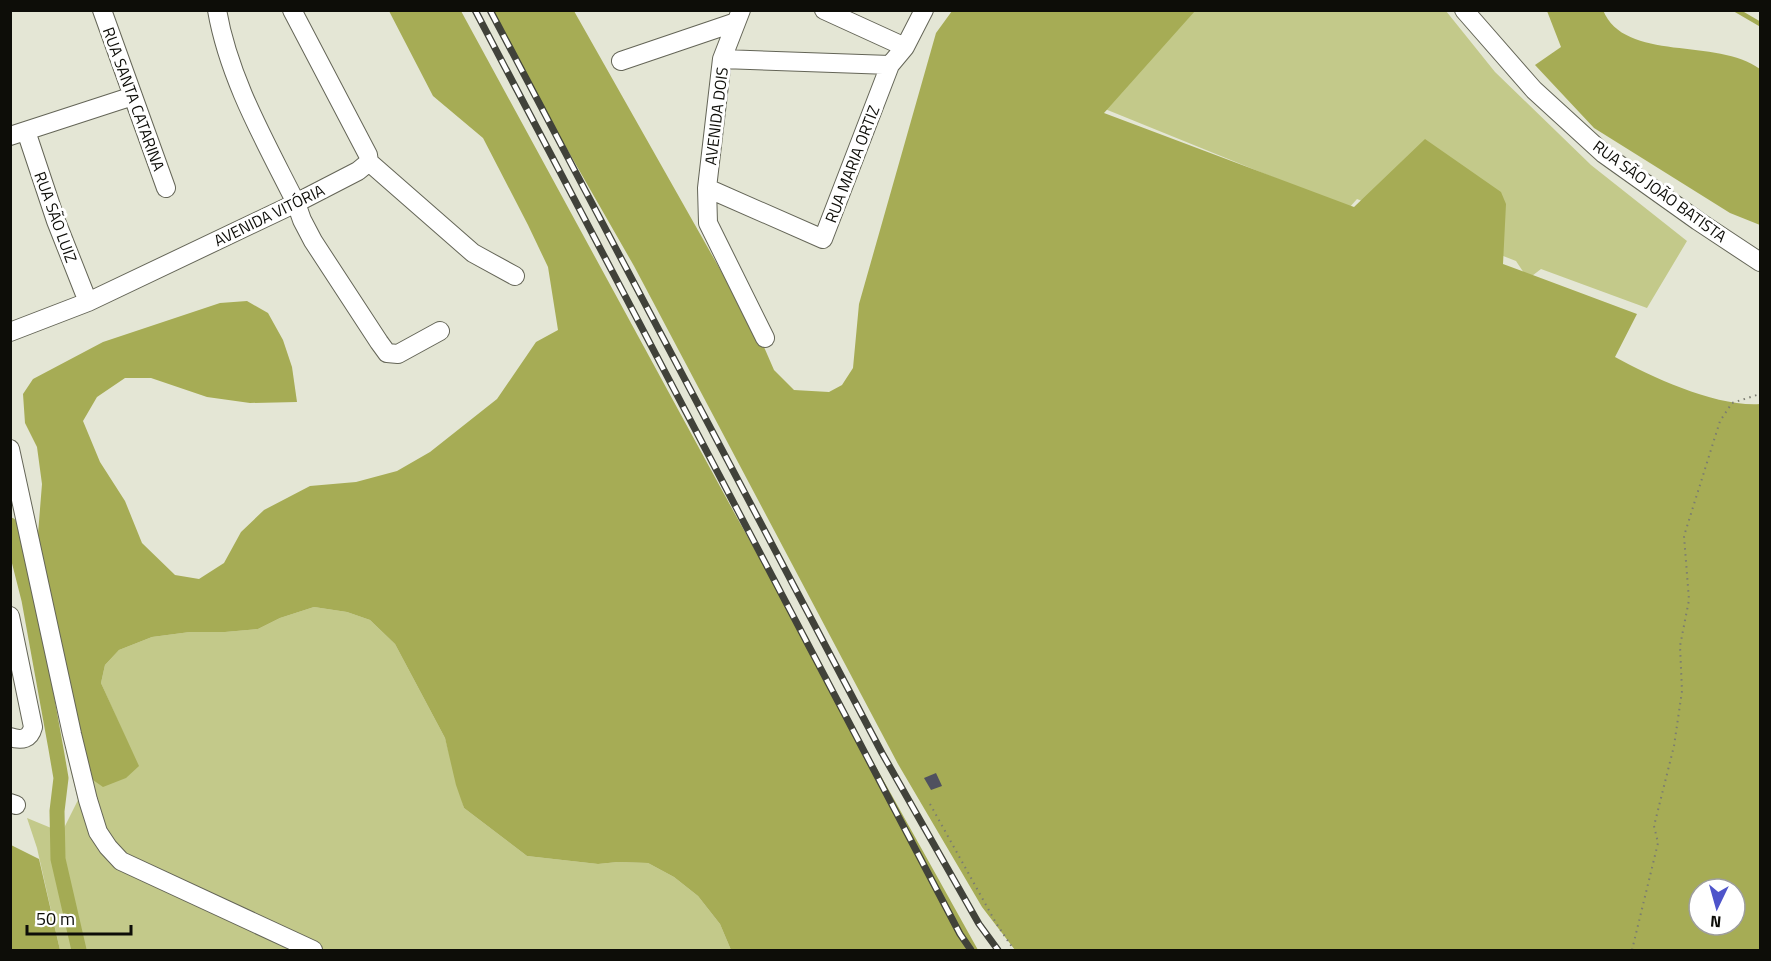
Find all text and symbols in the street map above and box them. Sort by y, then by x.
street label: RUA SANTA CATARINA [97,24,171,175]
street label: AVENIDA DOIS [698,66,734,166]
street label: RUA MARIA ORTIZ [819,102,885,226]
street label: RUA SÃO JOÃO BATISTA [1588,134,1732,248]
street label: RUA SÃO LUIZ [28,168,84,266]
street label: AVENIDA VITÓRIA [210,178,329,252]
north arrow [1687,877,1747,937]
scale bar [27,898,130,936]
text: 50 m [36,905,75,932]
text: N [1709,910,1722,934]

